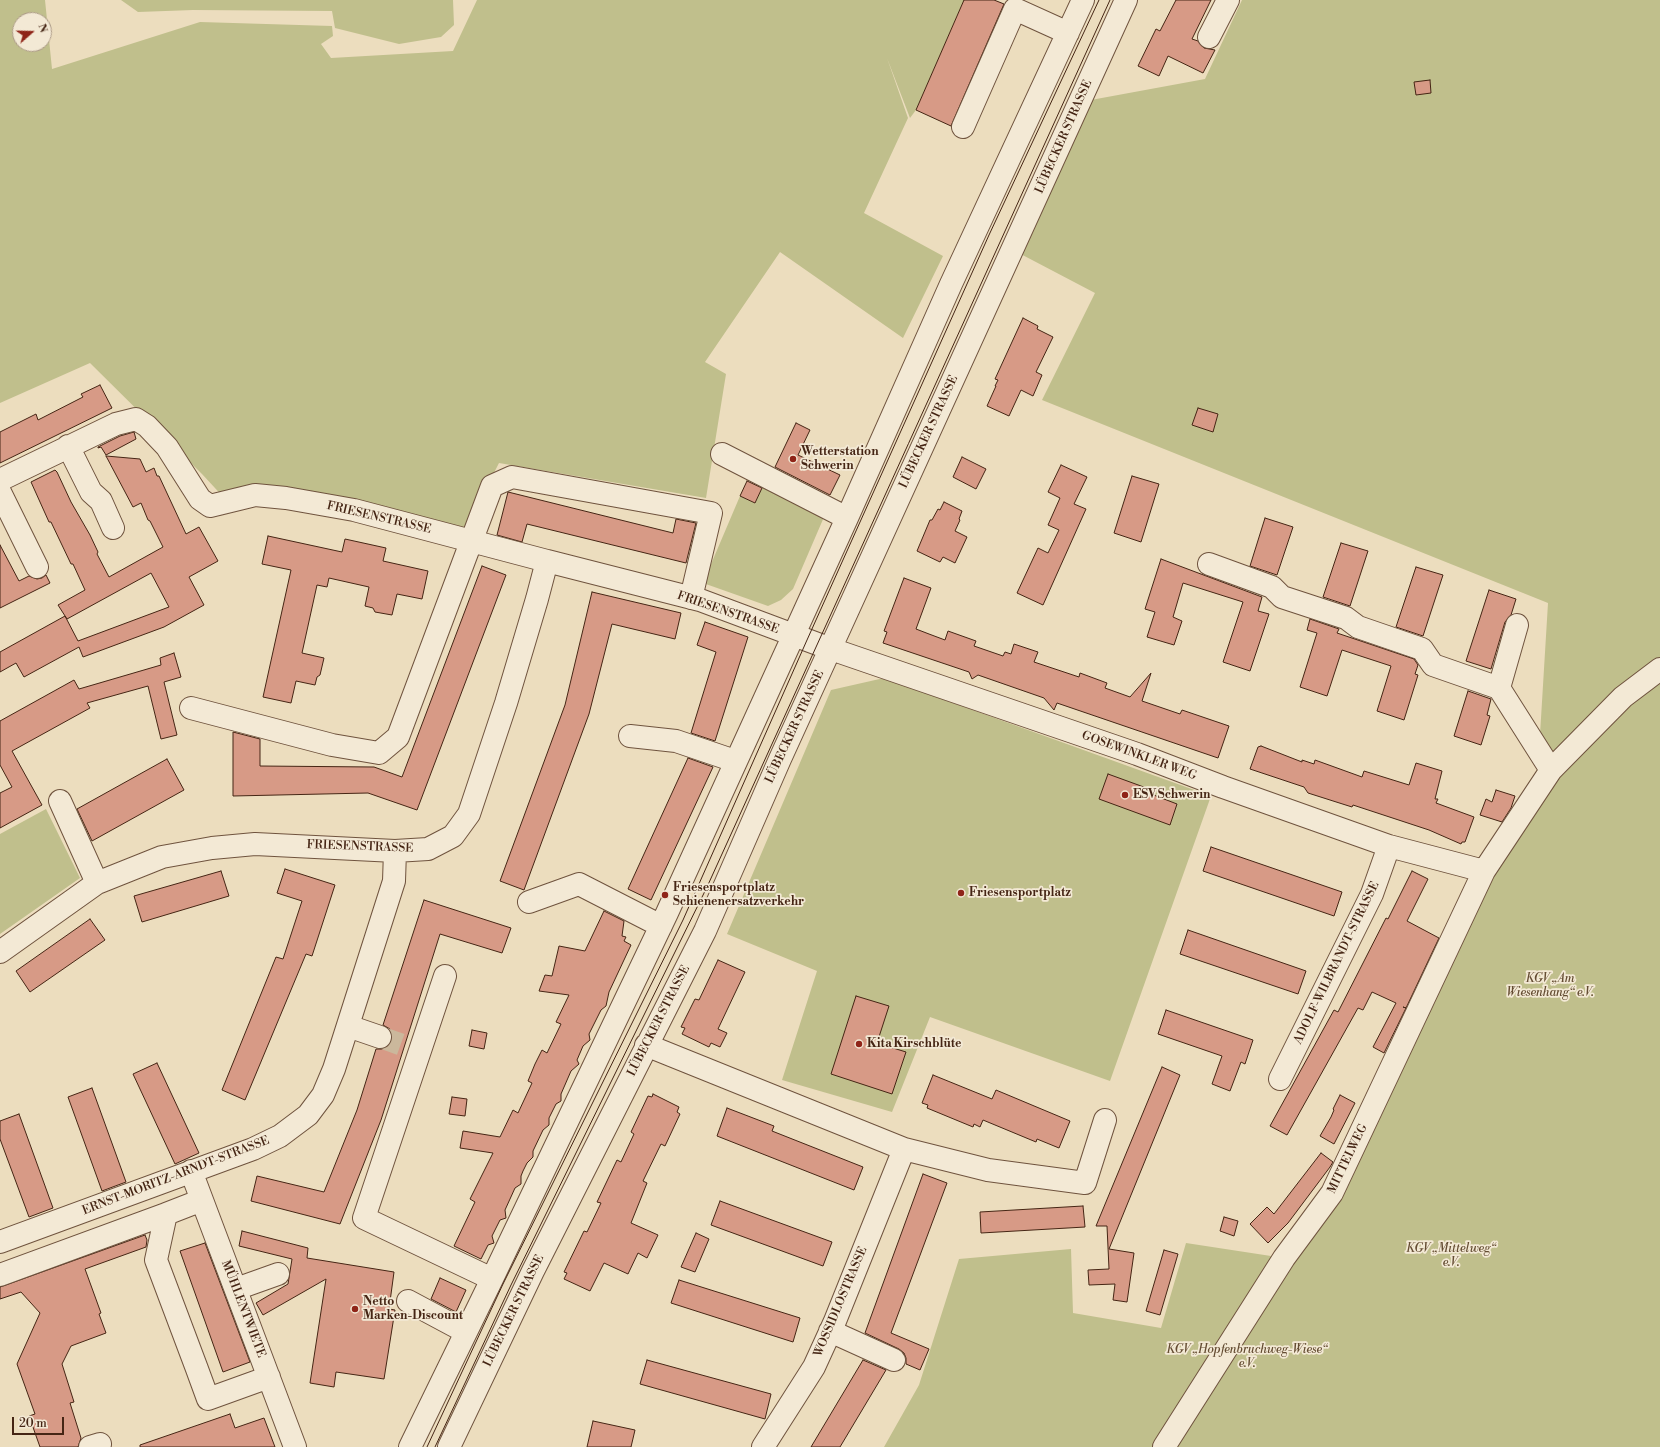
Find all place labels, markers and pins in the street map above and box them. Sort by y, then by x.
place label: Wetterstation Schwerin [801,445,879,473]
marker: Wetterstation Schwerin [788,454,798,464]
place label: ESV Schwerin [1133,788,1210,802]
marker: ESV Schwerin [1120,790,1130,800]
place label: Friesensportplatz Schienenersatzverkehr [673,881,804,909]
place label: Friesensportplatz [969,886,1071,900]
marker: Friesensportplatz [956,888,966,898]
marker: Friesensportplatz Schienenersatzverkehr [660,890,670,900]
place label: Kita Kirschblüte [867,1037,961,1051]
marker: Kita Kirschblüte [854,1039,864,1049]
place label: Netto Marken-Discount [363,1295,463,1323]
marker: Netto Marken-Discount [350,1304,360,1314]

